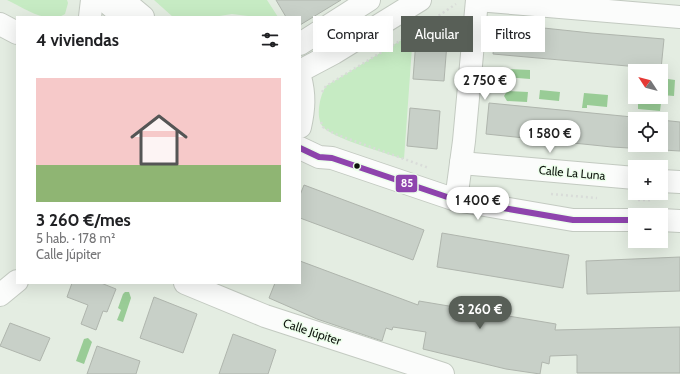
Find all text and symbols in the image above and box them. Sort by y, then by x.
chip: Comprar [313,16,393,52]
chip: Alquilar [401,16,473,52]
chip: Filtros [481,16,545,52]
icon: filters [259,29,281,51]
text: 4 viviendas [36,30,119,50]
north arrow [628,64,668,104]
map controls [628,64,668,248]
pin: 2 750 € [448,67,522,101]
text: 2 750 € [463,72,507,88]
icon: home [123,104,195,176]
button: locate [628,112,668,152]
pin: 1 580 € [513,120,587,154]
text: 1 580 € [529,125,572,141]
button: + [628,160,668,200]
unlabelled marker [352,161,362,171]
street label: Calle La Luna [538,162,606,183]
line badge: 85 [395,174,418,193]
text: 85 [401,176,413,190]
pin: 1 400 € [441,187,515,221]
text: 1 400 € [455,192,501,208]
button: − [628,208,668,248]
text: 3 260 €/mes [36,210,131,230]
text: 5 hab. · 178 m² [36,230,115,246]
text: Calle Júpiter [36,246,101,262]
pin: 3 260 € [443,296,517,330]
text: 3 260 € [458,301,502,317]
street label: Calle Júpiter [281,315,343,348]

